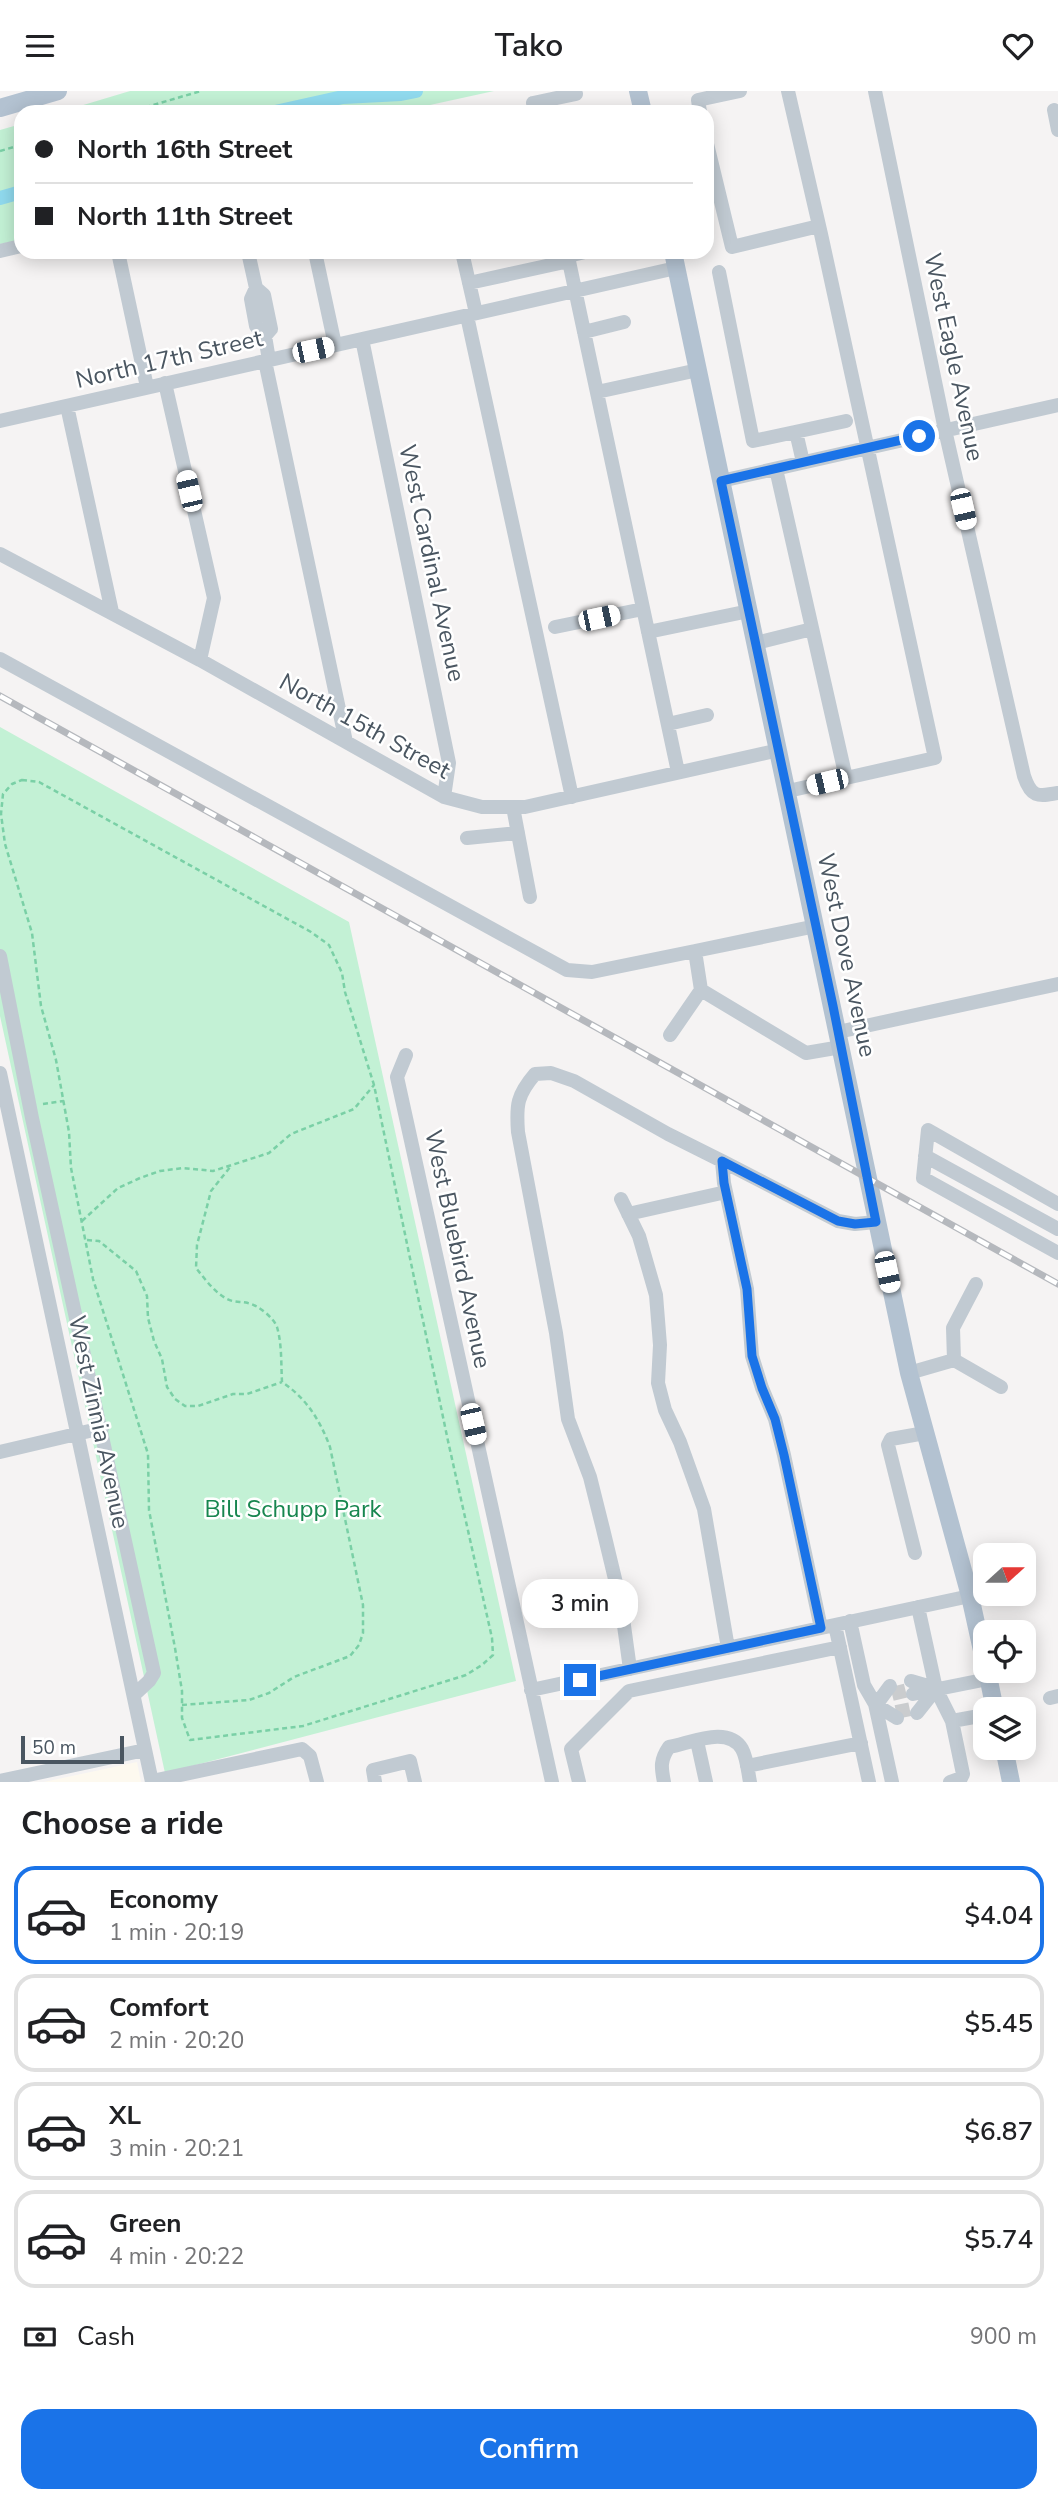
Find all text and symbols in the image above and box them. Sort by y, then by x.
text: Tako [495,24,563,67]
icon: menu [21,27,59,65]
icon: heart [999,27,1037,65]
text: North 16th Street [77,132,292,167]
text: North 11th Street [77,199,292,234]
street label: West Eagle Avenue [916,250,992,464]
street label: North 17th Street [72,322,266,396]
car [291,335,336,365]
route start [903,420,935,452]
street label: West Cardinal Avenue [391,442,473,684]
car [175,468,204,514]
car [949,486,978,532]
car [577,603,622,633]
street label: North 15th Street [274,666,457,787]
car [805,767,850,797]
street label: West Dove Avenue [810,850,884,1060]
street label: West Bluebird Avenue [417,1127,499,1371]
car [873,1249,902,1295]
street label: West Zinnia Avenue [61,1313,137,1531]
car [459,1401,488,1447]
park label: Bill Schupp Park [204,1493,383,1525]
north arrow [973,1543,1036,1607]
map controls [973,1543,1036,1760]
callout: 3 min [522,1579,638,1627]
text: 3 min [551,1588,609,1619]
button: locate [973,1620,1036,1683]
route end [564,1664,596,1696]
button: layers [973,1697,1036,1760]
scale bar [21,1733,124,1765]
text: 50 m [32,1735,76,1761]
text: Choose a ride [21,1802,223,1845]
text: Economy [109,1882,218,1917]
icon: car [25,1884,88,1947]
text: $4.04 [964,1898,1033,1933]
text: 1 min · 20:19 [109,1917,244,1948]
text: Comfort [109,1990,209,2025]
icon: car [25,1992,88,2055]
text: $5.45 [964,2006,1033,2041]
text: 2 min · 20:20 [109,2025,244,2056]
text: XL [109,2098,141,2133]
icon: car [25,2100,88,2163]
text: $6.87 [964,2114,1033,2149]
text: 3 min · 20:21 [109,2133,244,2164]
text: Green [109,2206,182,2241]
icon: car [25,2208,88,2271]
text: $5.74 [964,2222,1033,2257]
text: 4 min · 20:22 [109,2241,244,2272]
icon: cash [21,2318,59,2356]
text: Cash [77,2319,135,2354]
text: 900 m [970,2321,1037,2352]
button: Confirm [21,2409,1037,2489]

